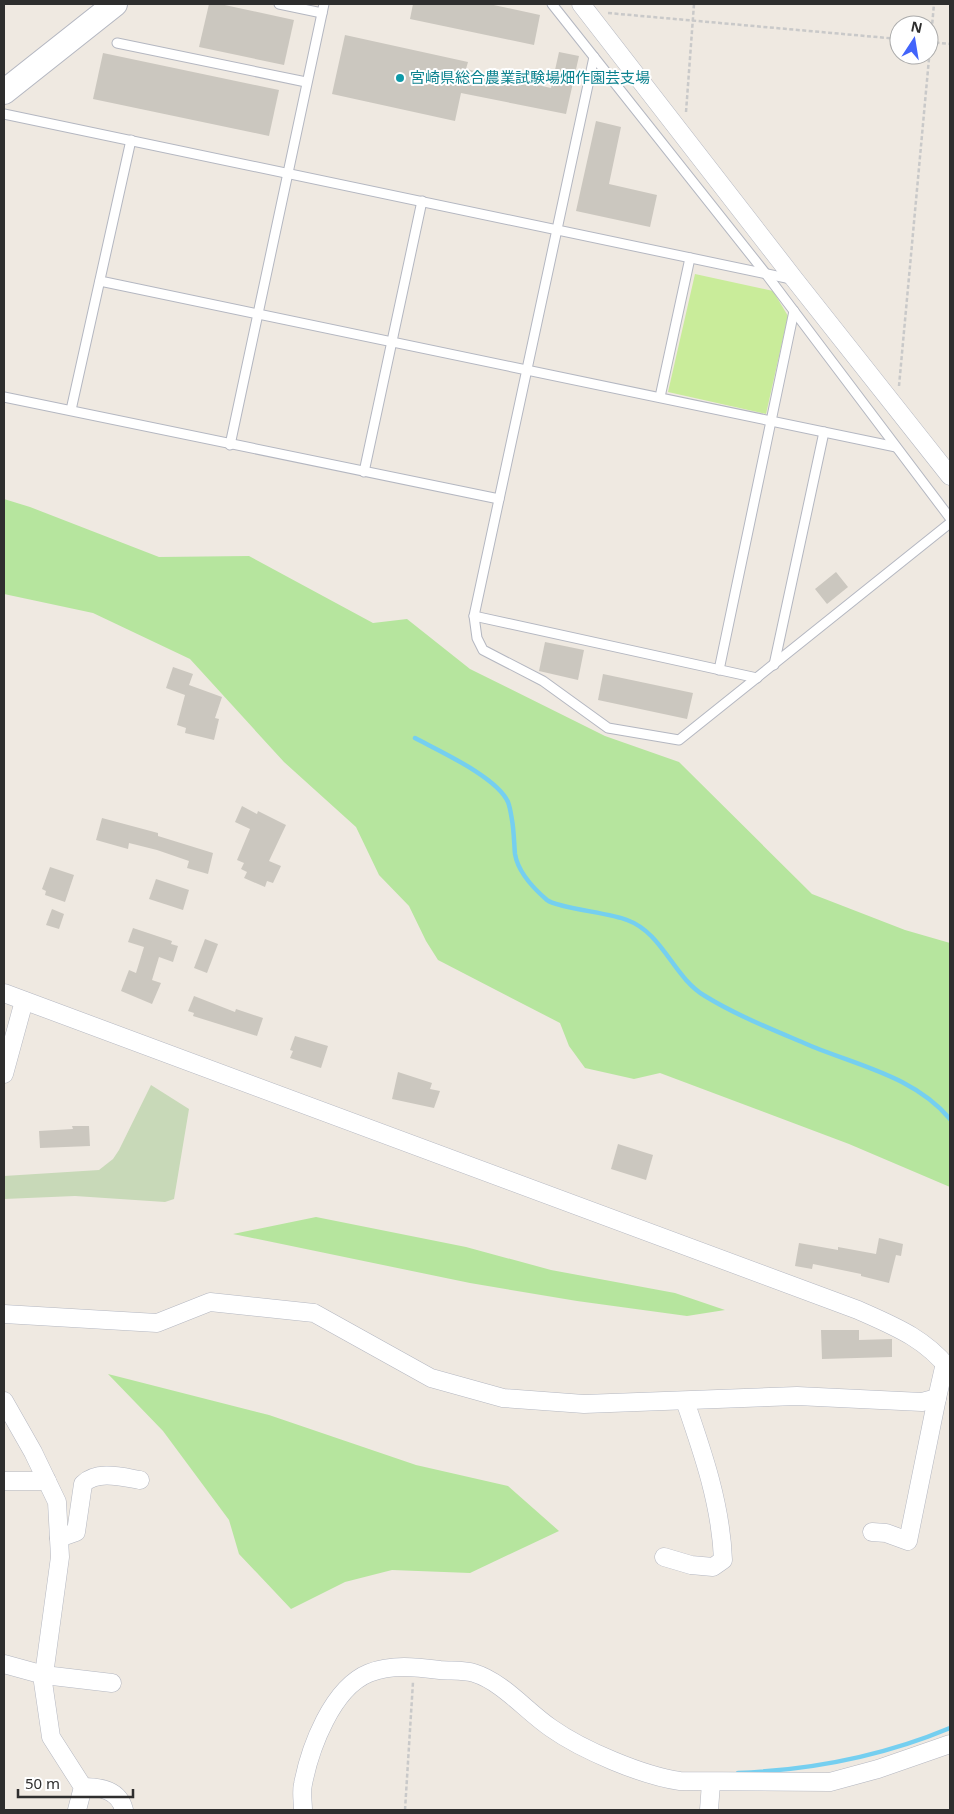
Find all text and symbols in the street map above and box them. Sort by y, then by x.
north arrow [889,15,939,65]
text: N [909,16,924,37]
place label: 宮崎県総合農業試験場畑作園芸支場 [410,67,650,87]
marker: 宮崎県総合農業試験場畑作園芸支場 [394,72,406,84]
scale bar [18,1766,132,1798]
text: 50 m [25,1773,60,1793]

